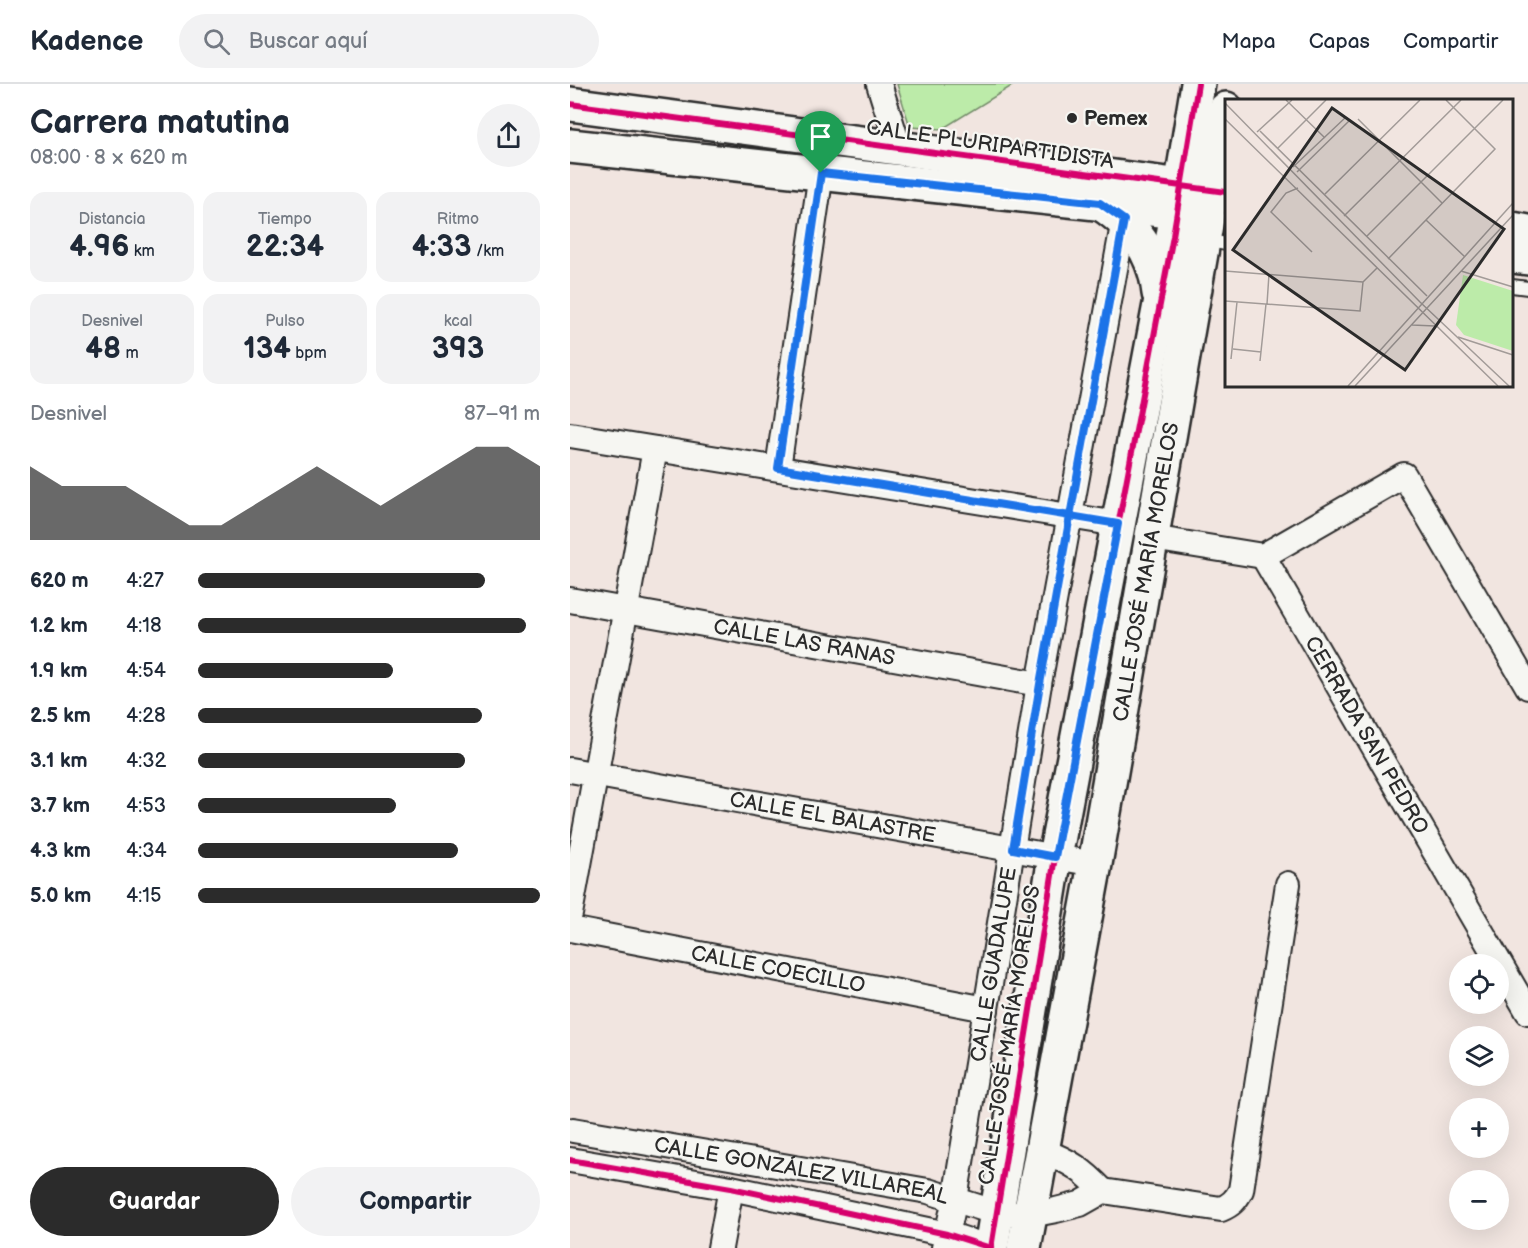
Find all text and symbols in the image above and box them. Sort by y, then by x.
search box [179,14,599,68]
text: Kadence [30,25,143,58]
icon: search [200,25,233,58]
text: Buscar aquí [248,28,367,55]
text: Mapa [1222,29,1276,54]
text: Capas [1309,29,1370,54]
text: Compartir [1403,29,1498,54]
inset map [1225,99,1513,387]
text: Carrera matutina [30,103,290,143]
button: share [477,104,540,167]
place label: Pemex [1084,106,1148,131]
pin [795,111,846,173]
marker: Pemex [1065,111,1079,125]
street label: CALLE PLURIPARTIDISTA [865,115,1115,174]
icon: arrive [804,120,837,153]
text: 08:00 · 8 × 620 m [30,146,187,170]
text: Distancia [78,210,146,229]
text: Tiempo [258,210,312,229]
text: Ritmo [437,210,479,229]
text: 4.96 [69,229,129,265]
text: 22:34 [246,229,324,265]
text: 4:33 [412,229,472,265]
text: km [129,242,155,261]
text: /km [472,242,504,261]
text: Desnivel [81,312,143,331]
text: Pulso [265,312,305,331]
text: kcal [444,312,472,331]
text: 48 [85,331,121,367]
text: 134 [243,331,291,367]
text: 393 [432,331,484,367]
text: m [121,344,139,363]
text: bpm [291,344,327,363]
text: Desnivel [30,402,107,426]
text: 87–91 m [464,402,540,426]
street label: CALLE JOSÉ MARÍA MORELOS [1108,420,1184,723]
text: 620 m [30,569,89,593]
text: 4:27 [126,569,164,593]
text: 1.2 km [30,614,88,638]
text: 4:18 [126,614,162,638]
street label: CALLE LAS RANAS [711,614,897,671]
street label: CERRADA SAN PEDRO [1299,632,1434,839]
text: 1.9 km [30,659,87,683]
text: 4:54 [126,659,166,683]
text: 2.5 km [30,704,91,728]
text: 4:28 [126,704,166,728]
text: 3.1 km [30,749,87,773]
text: 4:32 [126,749,166,773]
street label: CALLE EL BALASTRE [728,787,938,848]
text: 3.7 km [30,794,90,818]
text: 4:53 [126,794,166,818]
text: 4.3 km [30,839,91,863]
text: 4:34 [126,839,167,863]
street label: CALLE GUADALUPE [966,865,1022,1064]
text: 5.0 km [30,884,91,908]
text: 4:15 [126,884,161,908]
street label: CALLE JOSÉ MARÍA MORELOS [973,884,1046,1187]
street label: CALLE COECILLO [689,941,867,999]
map controls [1449,954,1509,1230]
button: locate [1449,954,1509,1014]
button: layers [1449,1026,1509,1086]
button: + [1449,1098,1509,1158]
street label: CALLE GONZÁLEZ VILLAREAL [652,1132,952,1210]
button: Guardar [30,1167,279,1236]
button: Compartir [291,1167,540,1236]
button: − [1449,1170,1509,1230]

